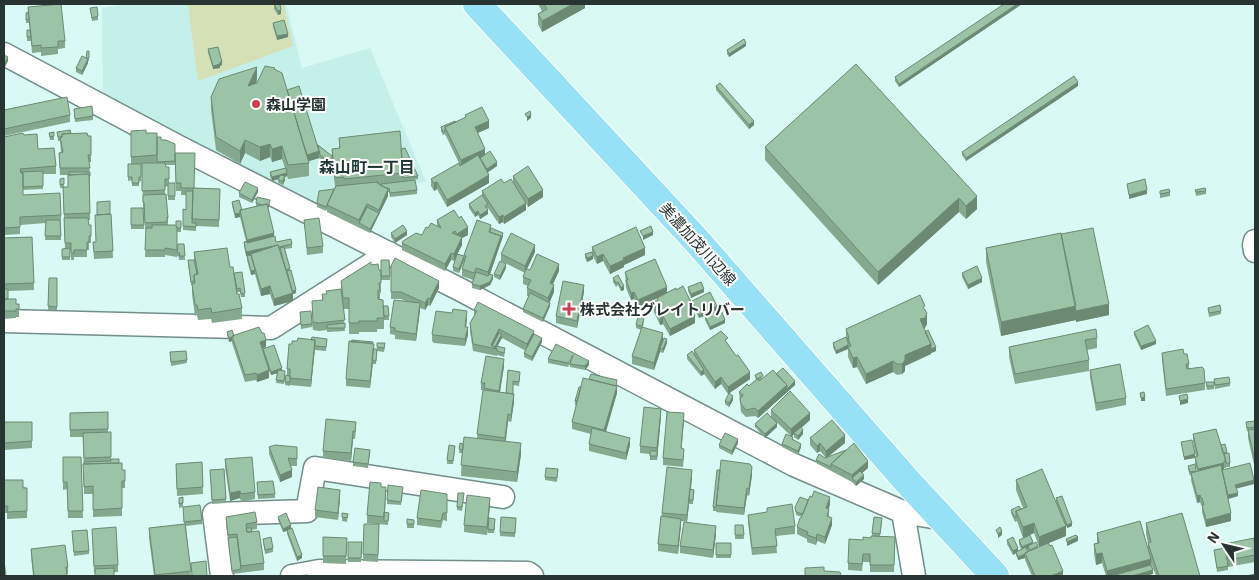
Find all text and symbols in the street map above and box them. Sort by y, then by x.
place label: 森山学園 [266,95,326,114]
marker: 森山学園 [250,98,262,110]
district label: 森山町一丁目 [319,157,415,177]
street label: 美濃加茂川辺線 [656,199,740,289]
place label: 株式会社グレイトリバー [580,300,745,319]
marker: 株式会社グレイトリバー [562,302,576,316]
north arrow [1199,520,1249,570]
text: N [1203,528,1224,547]

